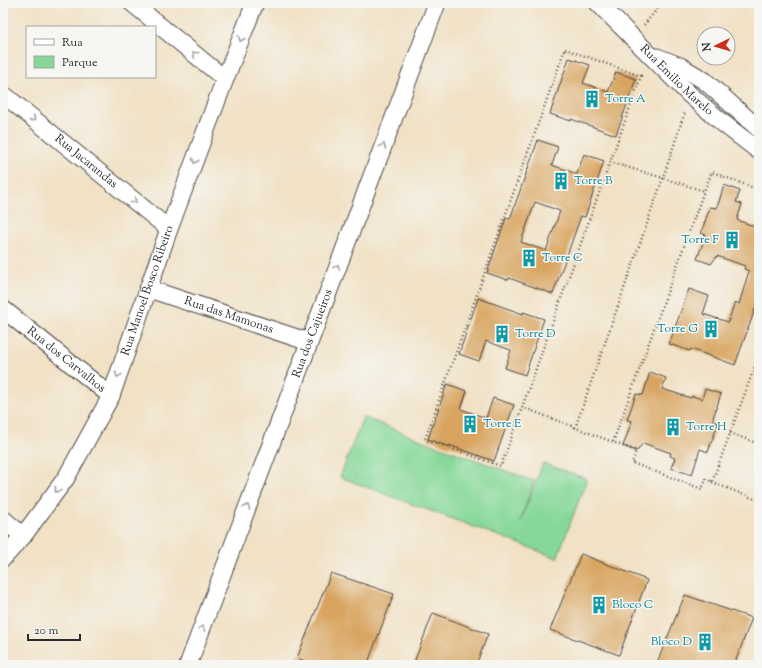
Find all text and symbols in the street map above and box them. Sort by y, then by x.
legend [26,26,156,78]
north arrow [696,26,736,66]
text: Rua [62,34,83,52]
one-way arrow [238,36,246,43]
street label: Rua Emilio Marelo [635,40,717,120]
text: N [699,41,715,53]
one-way arrow [193,52,200,59]
text: Parque [62,54,98,72]
building icon: Torre A [582,89,602,109]
place label: Torre A [605,90,646,108]
one-way arrow [29,114,36,121]
street label: Rua Jacarandas [50,130,122,193]
one-way arrow [379,142,387,149]
one-way arrow [191,157,200,164]
building icon: Torre B [551,171,571,191]
place label: Torre B [574,172,613,190]
one-way arrow [130,196,137,203]
street label: Rua Manoel Bosco Ribeiro [117,223,179,358]
building icon: Torre F [722,230,742,250]
place label: Torre F [681,231,719,249]
building icon: Torre C [519,248,539,268]
place label: Torre C [542,249,583,267]
one-way arrow [333,264,341,271]
street label: Rua dos Cajueiros [288,286,338,381]
street label: Rua das Mamonas [182,292,276,339]
building icon: Torre G [701,319,721,339]
place label: Torre G [657,320,698,338]
street label: Rua dos Carvalhos [23,322,110,397]
building icon: Torre D [492,324,512,344]
place label: Torre D [515,325,556,343]
one-way arrow [114,372,123,379]
building icon: Torre E [460,414,480,434]
place label: Torre E [483,415,522,433]
building icon: Torre H [663,417,683,437]
place label: Torre H [686,418,727,436]
one-way arrow [54,486,62,493]
one-way arrow [243,503,251,510]
building icon: Bloco C [589,595,609,615]
place label: Bloco C [612,596,654,614]
scale bar [28,616,80,642]
text: 20 m [34,622,59,640]
one-way arrow [197,625,205,632]
building icon: Bloco D [695,632,715,652]
place label: Bloco D [651,633,692,651]

